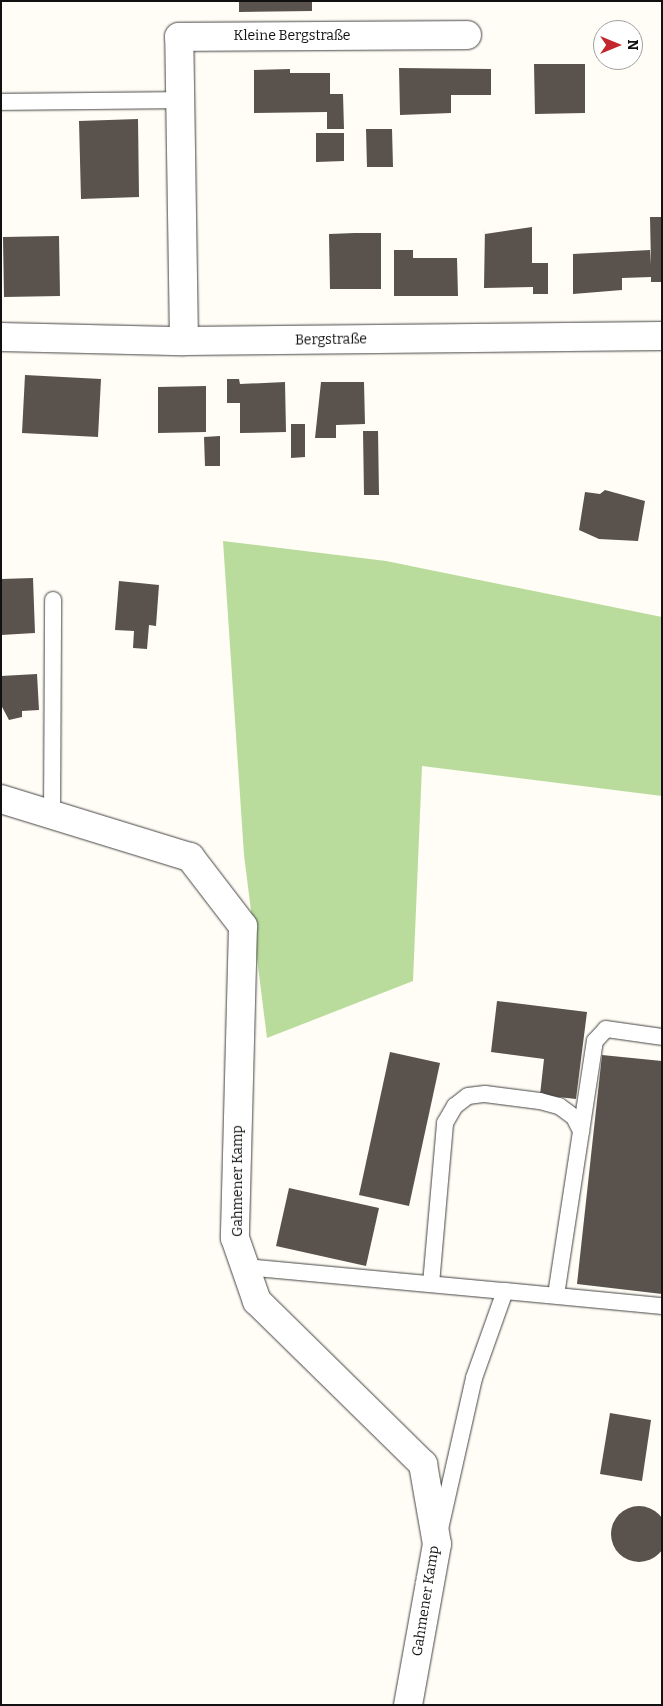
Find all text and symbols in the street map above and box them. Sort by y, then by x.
north arrow [593,20,643,70]
street label: Kleine Bergstraße [233,28,351,44]
text: N [624,40,641,50]
street label: Bergstraße [295,331,367,349]
street label: Gahmener Kamp [230,1125,246,1237]
street label: Gahmener Kamp [409,1545,443,1657]

